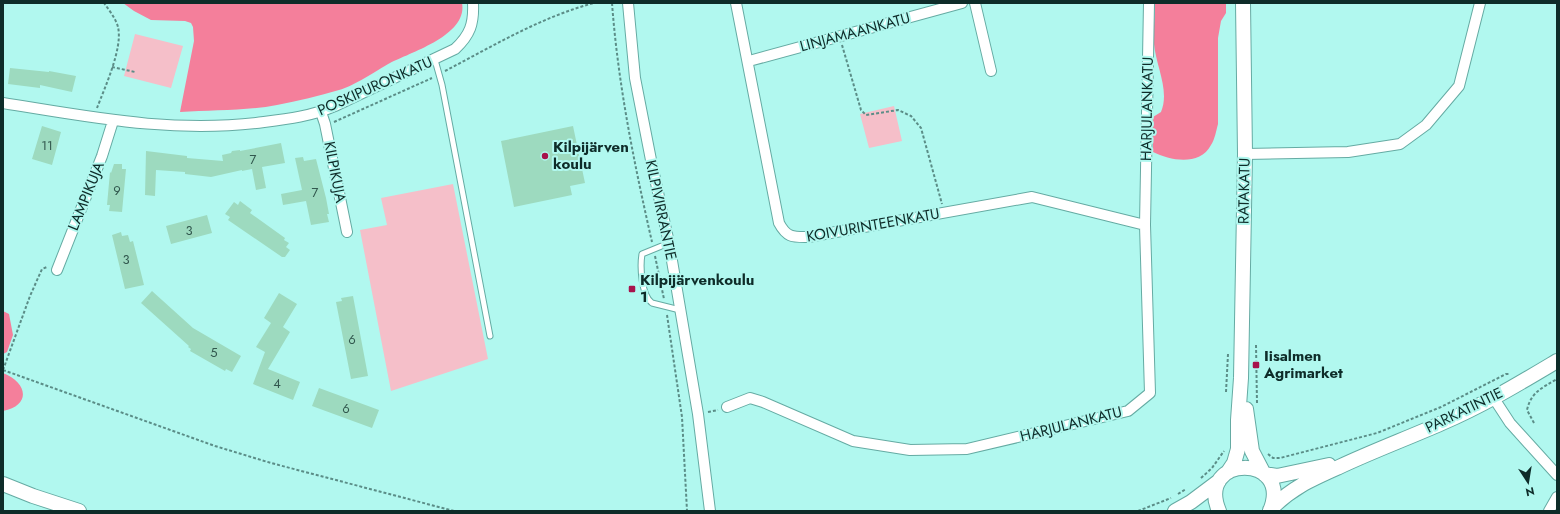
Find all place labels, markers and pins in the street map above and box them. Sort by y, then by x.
place label: Kilpijärven koulu [553,136,629,175]
marker: Kilpijärven koulu [540,151,550,161]
place label: Kilpijärvenkoulu 1 [640,269,754,308]
marker: Kilpijärvenkoulu 1 [627,284,637,294]
place label: Iisalmen Agrimarket [1263,345,1343,384]
marker: Iisalmen Agrimarket [1251,360,1261,370]

